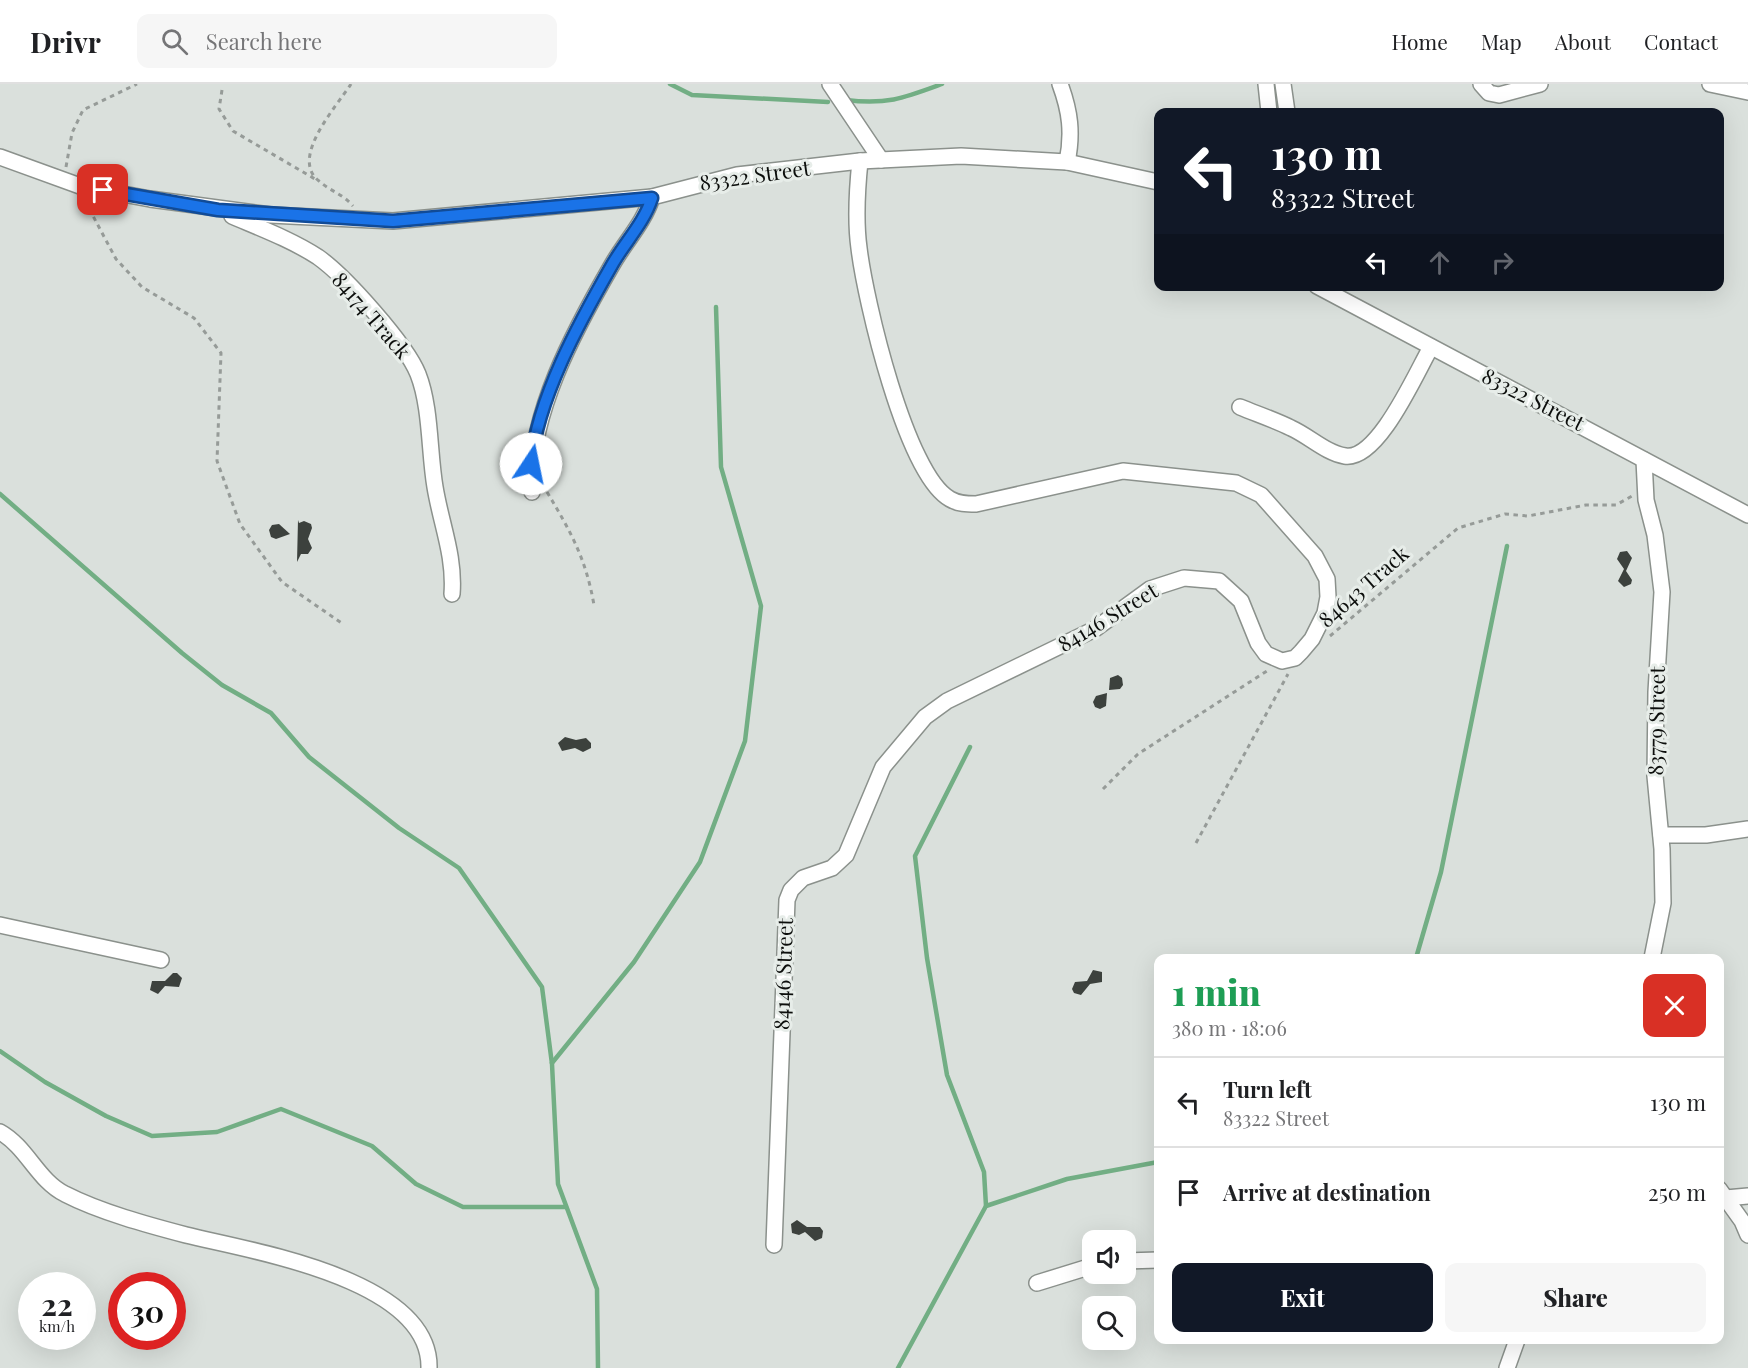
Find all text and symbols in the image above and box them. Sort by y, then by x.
search box [137,14,557,68]
text: Drivr [30,23,101,60]
icon: search [158,25,191,58]
text: Search here [206,26,322,56]
text: Home [1392,27,1448,55]
text: Map [1481,27,1522,55]
text: About [1555,27,1611,55]
text: Contact [1644,27,1718,55]
text: 130 m [1271,125,1382,181]
icon: left [1172,132,1250,210]
street label: 83322 Street [698,152,812,196]
pin [77,164,128,215]
icon: arrive [86,173,119,206]
text: 83322 Street [1271,179,1414,215]
icon: left [1360,246,1393,279]
icon: ahead [1423,246,1456,279]
icon: right [1486,246,1519,279]
street label: 84174 Track [327,265,418,364]
street label: 83322 Street [1478,360,1590,436]
position arrow [499,432,563,496]
street label: 84643 Track [1312,538,1414,632]
street label: 84146 Street [1052,575,1163,657]
street label: 83779 Street [1640,665,1670,776]
street label: 84146 Street [766,917,798,1030]
text: 1 min [1172,967,1261,1015]
button: close [1643,974,1706,1037]
text: 380 m · 18:06 [1172,1014,1287,1041]
text: Turn left [1223,1074,1312,1104]
icon: left [1172,1086,1205,1119]
text: 130 m [1650,1087,1706,1117]
text: 83322 Street [1223,1104,1329,1131]
icon: arrive [1172,1176,1205,1209]
text: Arrive at destination [1223,1177,1431,1207]
text: 250 m [1648,1177,1706,1207]
map controls [1082,1230,1136,1350]
button: sound [1082,1230,1136,1284]
button: Exit [1172,1263,1433,1332]
button: Share [1445,1263,1706,1332]
speed limit sign: 30 [108,1272,186,1350]
text: 22 [41,1284,73,1324]
button: search [1082,1296,1136,1350]
text: km/h [39,1316,75,1336]

